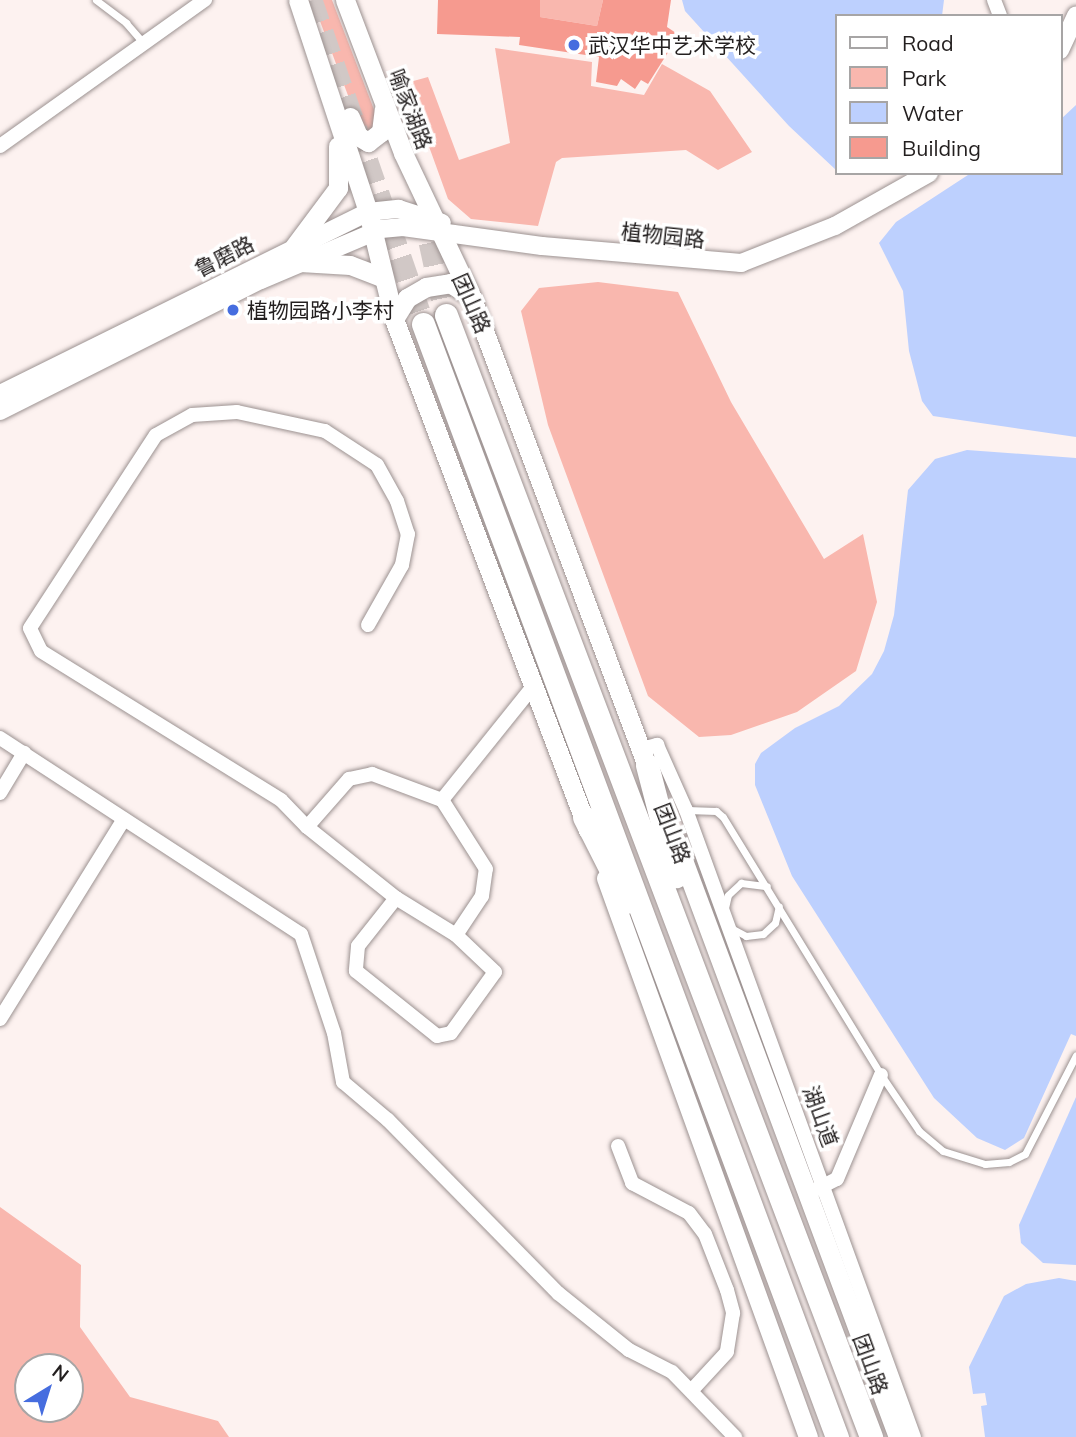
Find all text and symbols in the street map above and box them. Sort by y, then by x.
legend [834,14,1062,175]
text: Road [902,30,953,56]
place label: 武汉华中艺术学校 [588,32,756,58]
marker: 武汉华中艺术学校 [566,37,582,53]
street label: 喻家湖路 [384,65,438,153]
text: Park [902,65,946,91]
text: Water [902,100,963,126]
text: Building [902,135,981,161]
street label: 植物园路 [620,218,706,252]
street label: 鲁磨路 [190,230,258,282]
street label: 团山路 [448,269,496,337]
place label: 植物园路小李村 [247,297,394,323]
marker: 植物园路小李村 [225,302,241,318]
street label: 团山路 [650,799,696,867]
street label: 湖山道 [798,1082,844,1150]
street label: 团山路 [848,1330,894,1398]
north arrow [14,1353,84,1423]
text: N [48,1359,74,1387]

